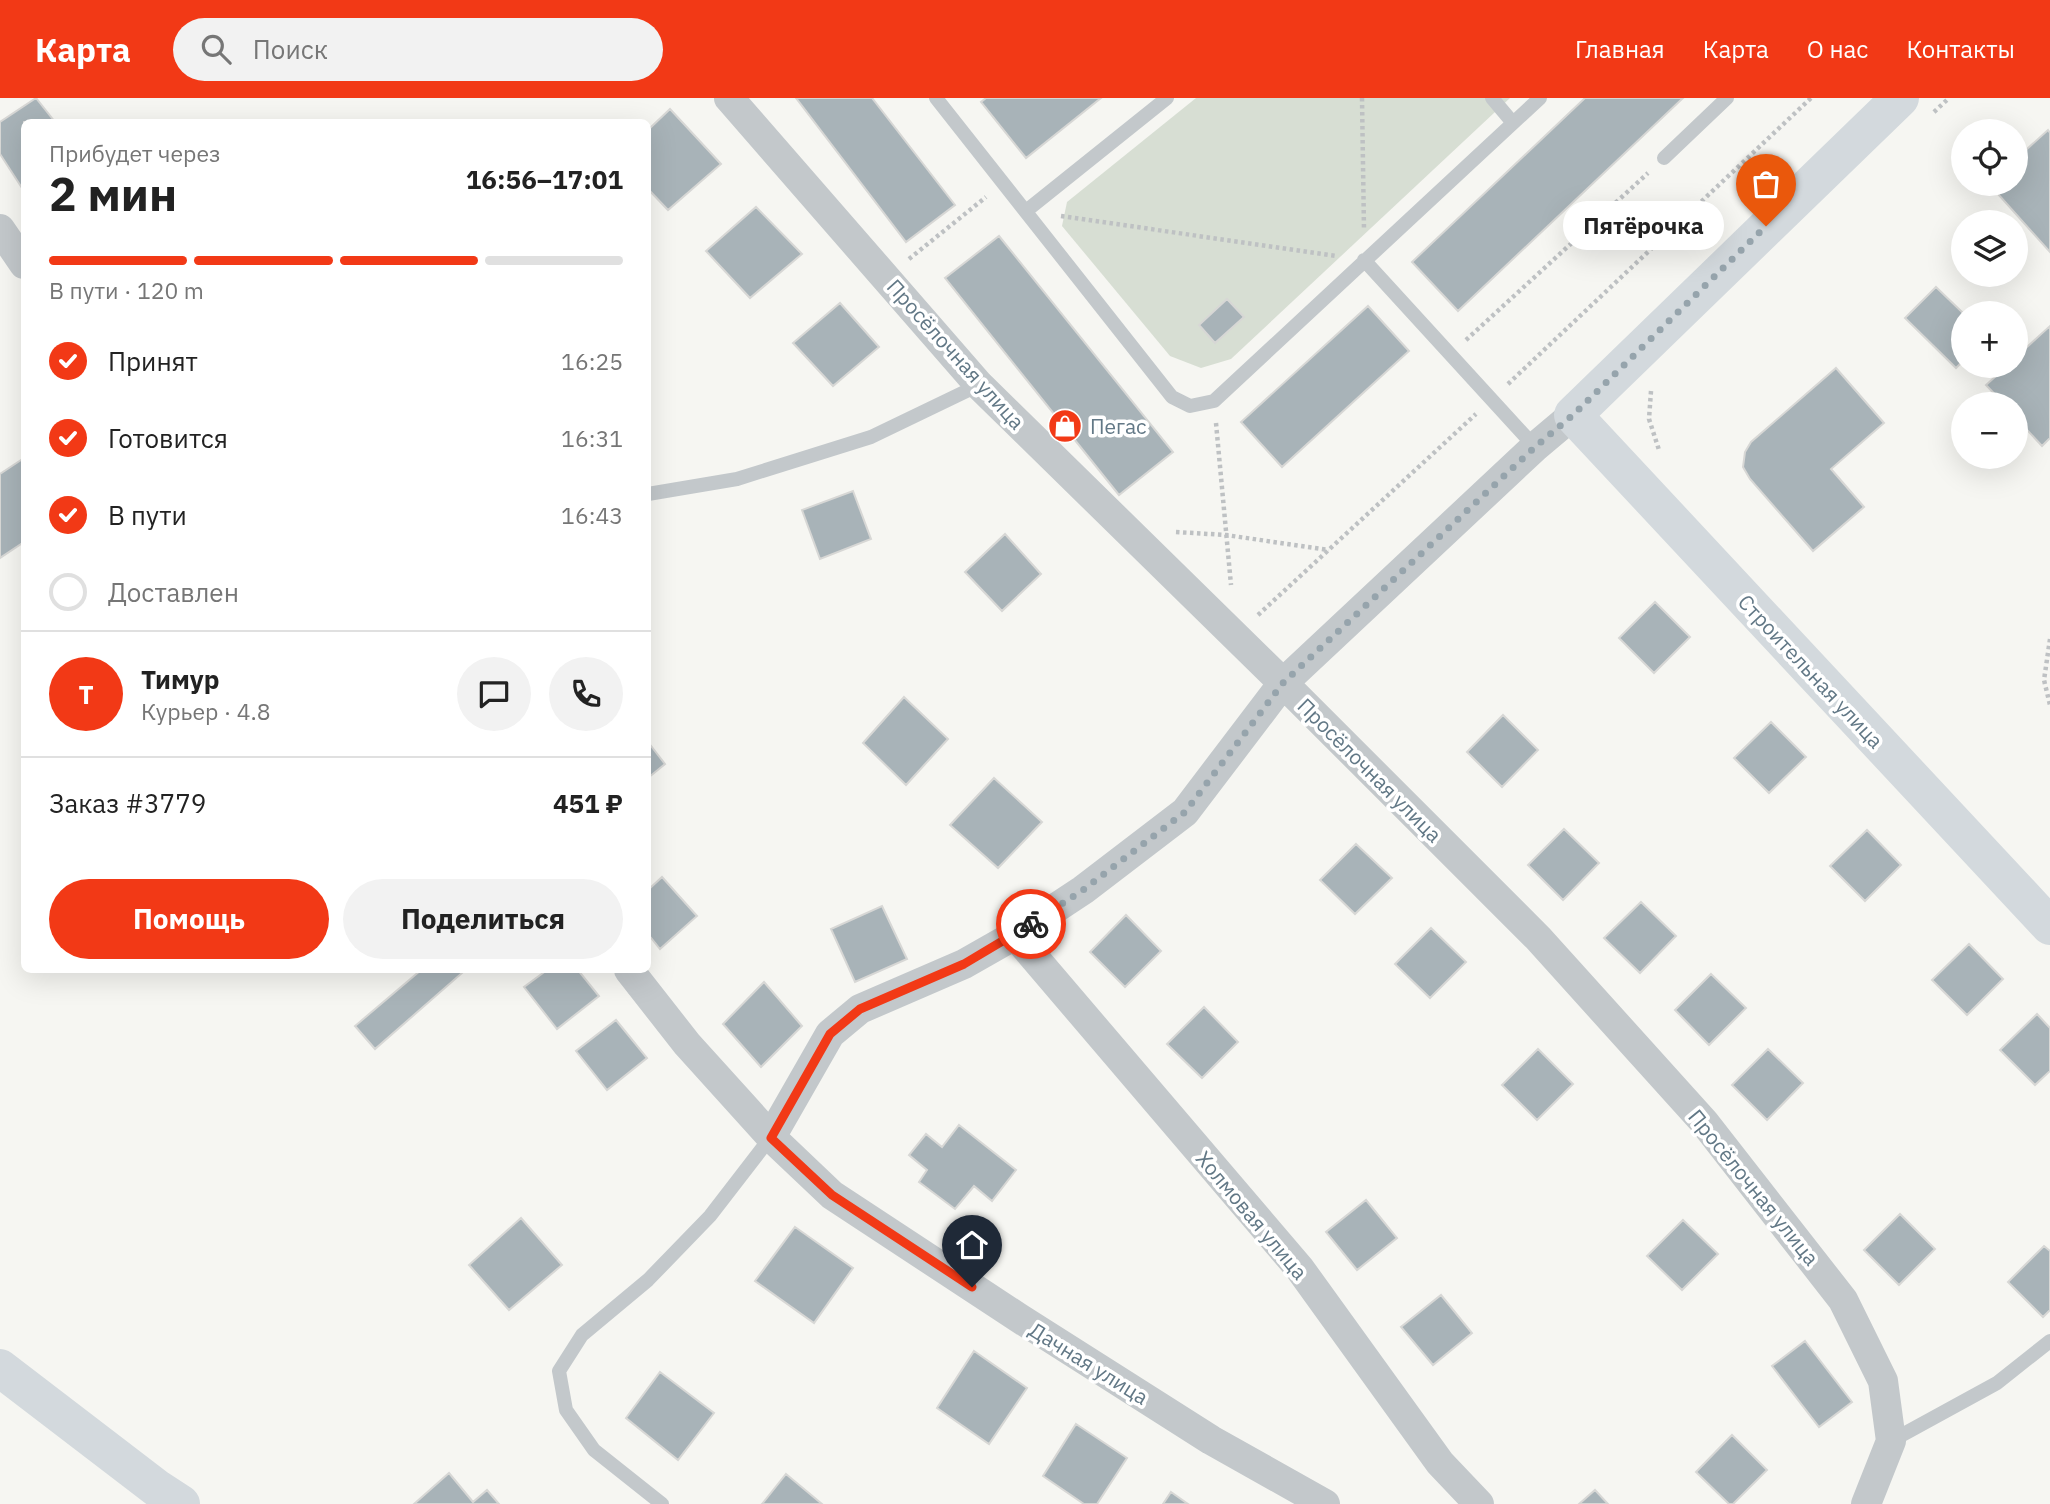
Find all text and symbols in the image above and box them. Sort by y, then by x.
search box [173,18,663,81]
text: Карта [35,28,131,71]
icon: search [197,30,235,68]
text: Поиск [253,32,328,66]
text: Главная [1575,33,1665,65]
text: Карта [1703,33,1769,65]
text: О нас [1807,33,1868,65]
text: Контакты [1906,33,2015,65]
map controls [1951,119,2028,469]
button: locate [1951,119,2028,196]
text: Прибудет через [49,138,221,168]
pin [1736,154,1796,226]
text: 16:56–17:01 [466,162,623,196]
text: 2 мин [49,164,177,224]
icon: bag [1747,165,1785,203]
callout: Пятёрочка [1563,202,1724,250]
text: Пятёрочка [1583,210,1704,240]
button: layers [1951,210,2028,287]
street label: Просёлочная улица [881,273,1031,435]
text: В пути · 120 m [49,275,204,305]
button: + [1951,301,2028,378]
icon: check [49,342,87,380]
text: Принят [108,344,198,378]
text: 16:25 [561,346,623,376]
button: − [1951,392,2028,469]
shop icon: Пегас [1046,407,1084,445]
place label: Пегас [1090,412,1147,440]
icon: check [49,419,87,457]
text: Готовится [108,421,228,455]
text: 16:31 [561,423,623,453]
icon: check [49,496,87,534]
text: В пути [108,498,187,532]
text: 16:43 [561,500,623,530]
text: Доставлен [108,575,239,609]
street label: Строительная улица [1732,588,1890,754]
button: chat [457,657,531,731]
button: phone [549,657,623,731]
text: Тимур [141,662,220,696]
text: Т [78,677,94,711]
street label: Просёлочная улица [1292,692,1448,848]
text: Курьер · 4.8 [141,696,271,726]
text: Заказ #3779 [49,786,206,820]
text: 451 ₽ [553,786,623,820]
button: Помощь [49,879,329,959]
button: Поделиться [343,879,623,959]
courier [996,889,1066,959]
icon: bike [1012,905,1050,943]
street label: Просёлочная улица [1682,1103,1826,1271]
street label: Холмовая улица [1190,1145,1314,1285]
pin [942,1215,1002,1287]
icon: home [953,1226,991,1264]
street label: Дачная улица [1024,1315,1154,1411]

